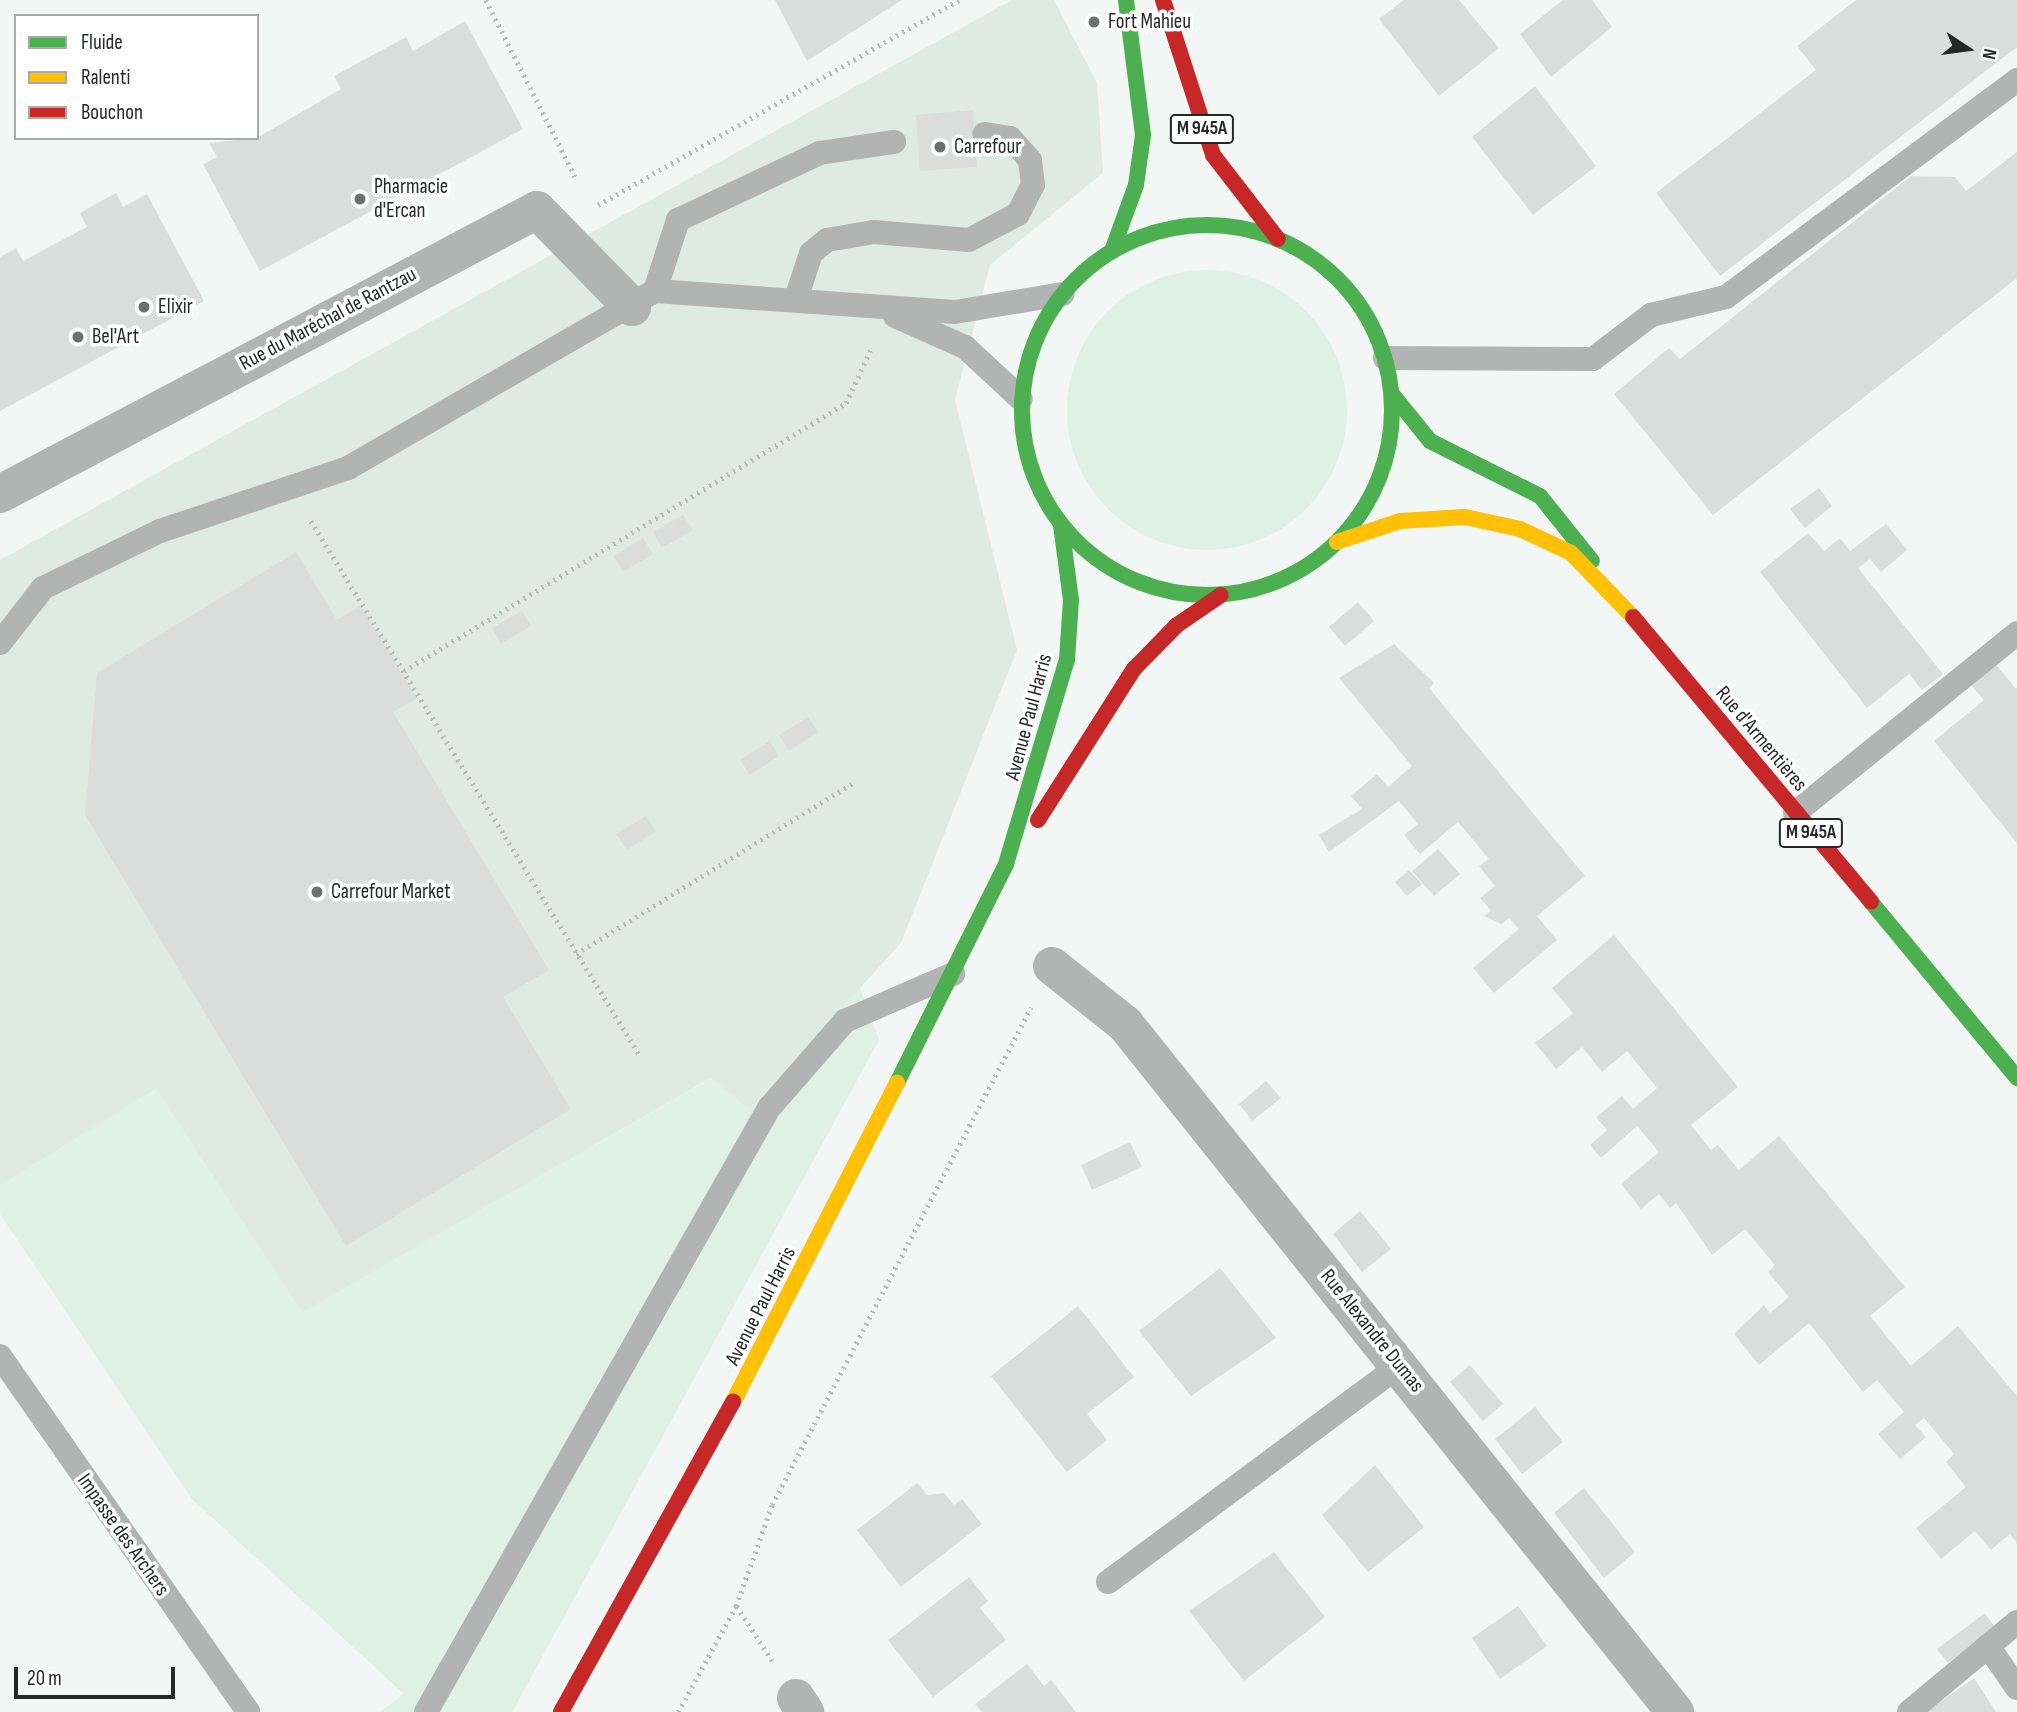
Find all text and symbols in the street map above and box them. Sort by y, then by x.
place label: Fort Mahieu [1108,9,1191,35]
legend [14,14,259,140]
marker: Fort Mahieu [1086,14,1102,30]
north arrow [1933,14,2003,84]
text: Fluide [81,30,123,55]
text: N [1977,46,2001,61]
text: Ralenti [81,65,130,90]
text: Bouchon [81,100,143,125]
road number: M 945A [1169,113,1235,144]
place label: Carrefour [954,134,1021,160]
marker: Carrefour [932,139,948,155]
place label: Pharmacie d'Ercan [374,174,448,224]
marker: Pharmacie d'Ercan [352,191,368,207]
street label: Rue du Maréchal de Rantzau [235,262,421,376]
place label: Elixir [158,294,193,320]
marker: Elixir [136,299,152,315]
place label: Bel'Art [92,324,139,350]
marker: Bel'Art [70,329,86,345]
street label: Avenue Paul Harris [1000,651,1058,783]
street label: Rue d'Armentières [1710,681,1812,797]
road number: M 945A [1778,818,1844,848]
place label: Carrefour Market [331,879,451,905]
marker: Carrefour Market [309,884,325,900]
street label: Avenue Paul Harris [720,1243,802,1369]
street label: Rue Alexandre Dumas [1315,1264,1429,1398]
street label: Impasse des Archers [72,1469,174,1601]
scale bar [18,1652,178,1696]
text: 20 m [27,1666,62,1691]

